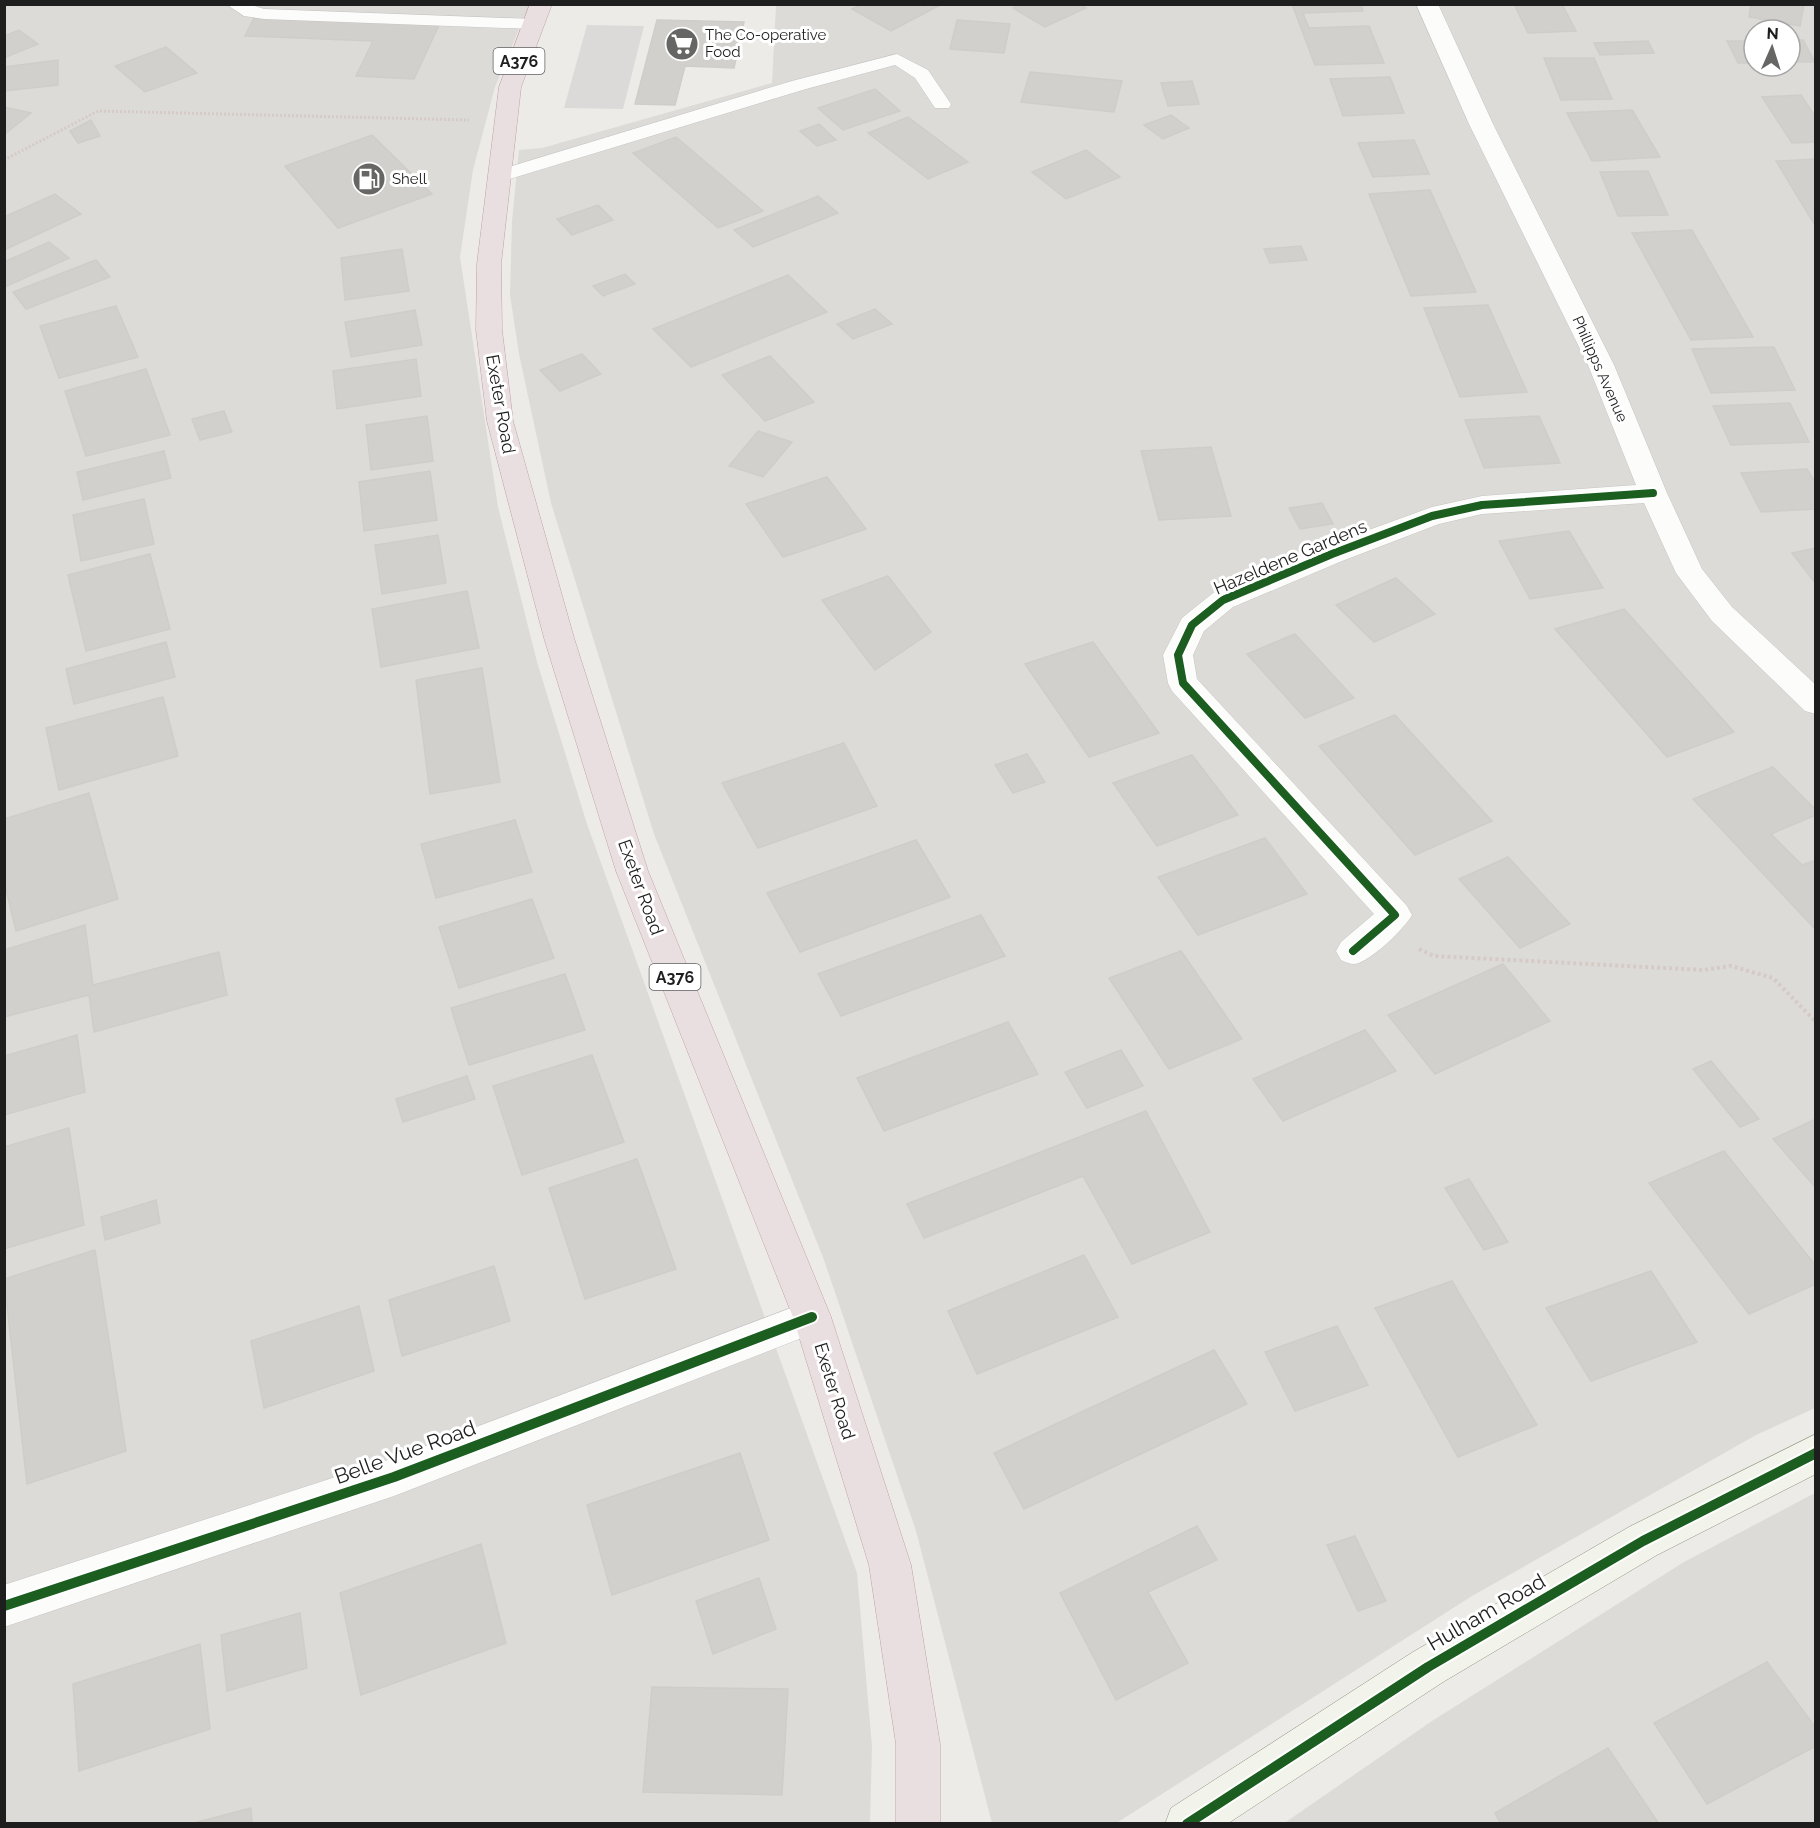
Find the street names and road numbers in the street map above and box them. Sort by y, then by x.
road number: A376 [494,48,544,74]
street label: Phillipps Avenue [1568,313,1632,425]
street label: Exeter Road [482,353,520,455]
street label: Hazeldene Gardens [1210,515,1370,599]
street label: Exeter Road [614,836,668,938]
road number: A376 [650,964,700,990]
street label: Exeter Road [810,1340,860,1442]
street label: Belle Vue Road [331,1415,479,1489]
street label: Hulham Road [1422,1568,1550,1656]

